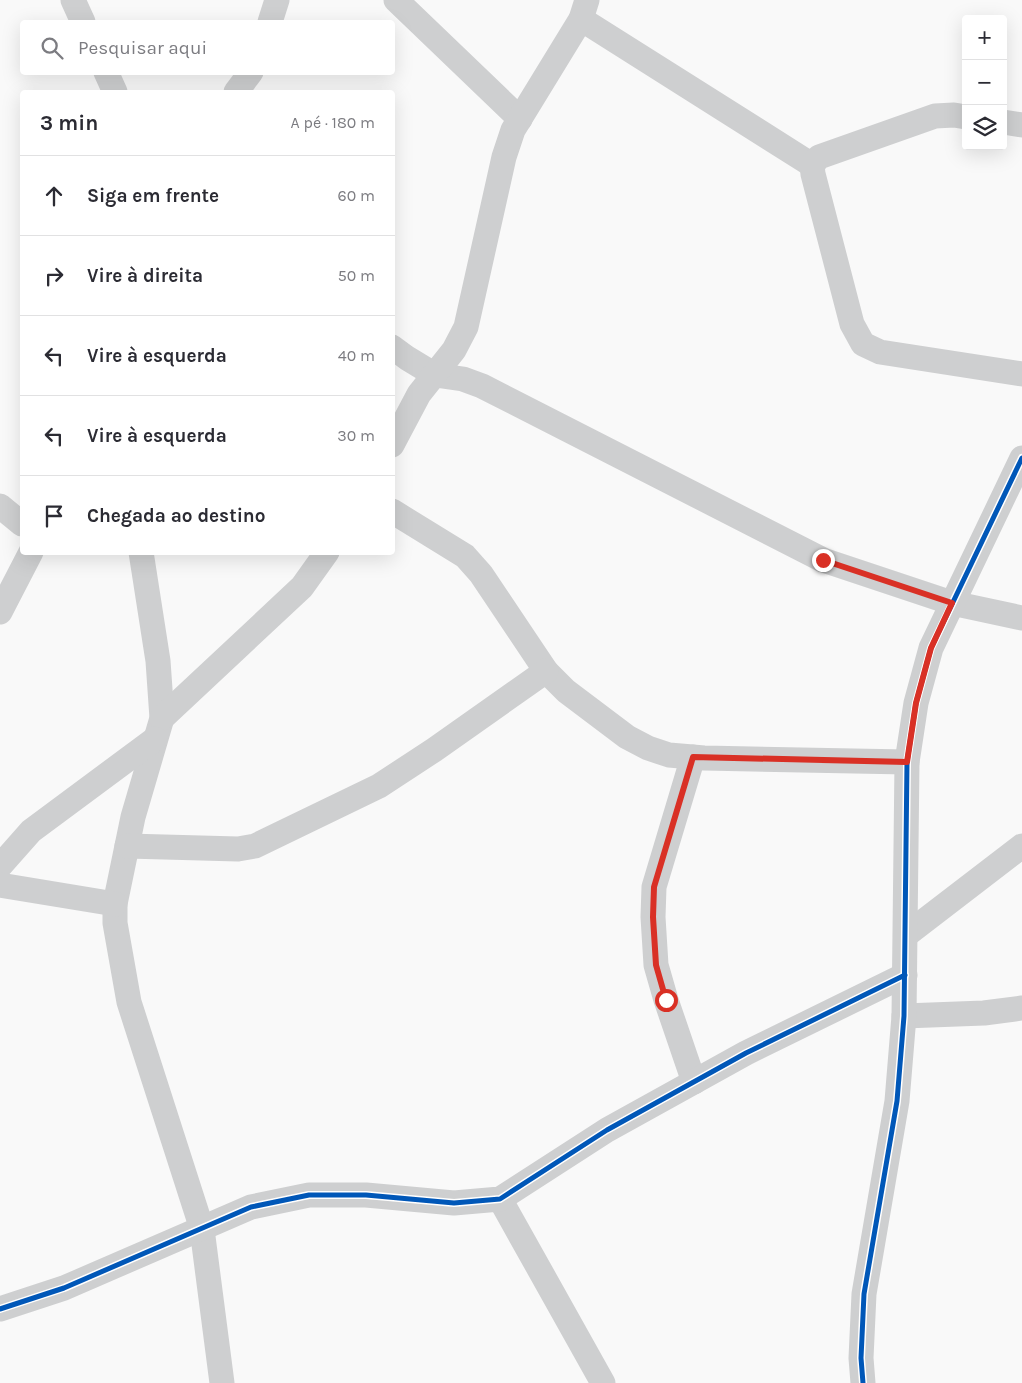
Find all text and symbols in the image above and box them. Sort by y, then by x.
map controls [962,15,1007,150]
button: + [962,15,1007,60]
search box [20,20,395,75]
icon: search [38,34,66,62]
text: Pesquisar aqui [78,37,207,59]
button: − [962,60,1007,105]
button: layers [962,105,1007,150]
text: 3 min [40,111,98,135]
text: A pé · 180 m [291,113,375,132]
icon: ahead [40,182,68,210]
text: Siga em frente [87,185,219,207]
text: 60 m [338,186,375,205]
icon: right [40,262,68,290]
text: Vire à direita [87,265,203,287]
text: 50 m [338,266,375,285]
icon: left [40,342,68,370]
text: Vire à esquerda [87,345,227,367]
text: 40 m [338,346,375,365]
icon: left [40,422,68,450]
text: Vire à esquerda [87,425,227,447]
text: 30 m [337,426,375,445]
icon: arrive [40,502,68,530]
text: Chegada ao destino [87,505,265,527]
route end [812,549,835,572]
route start [655,989,678,1012]

